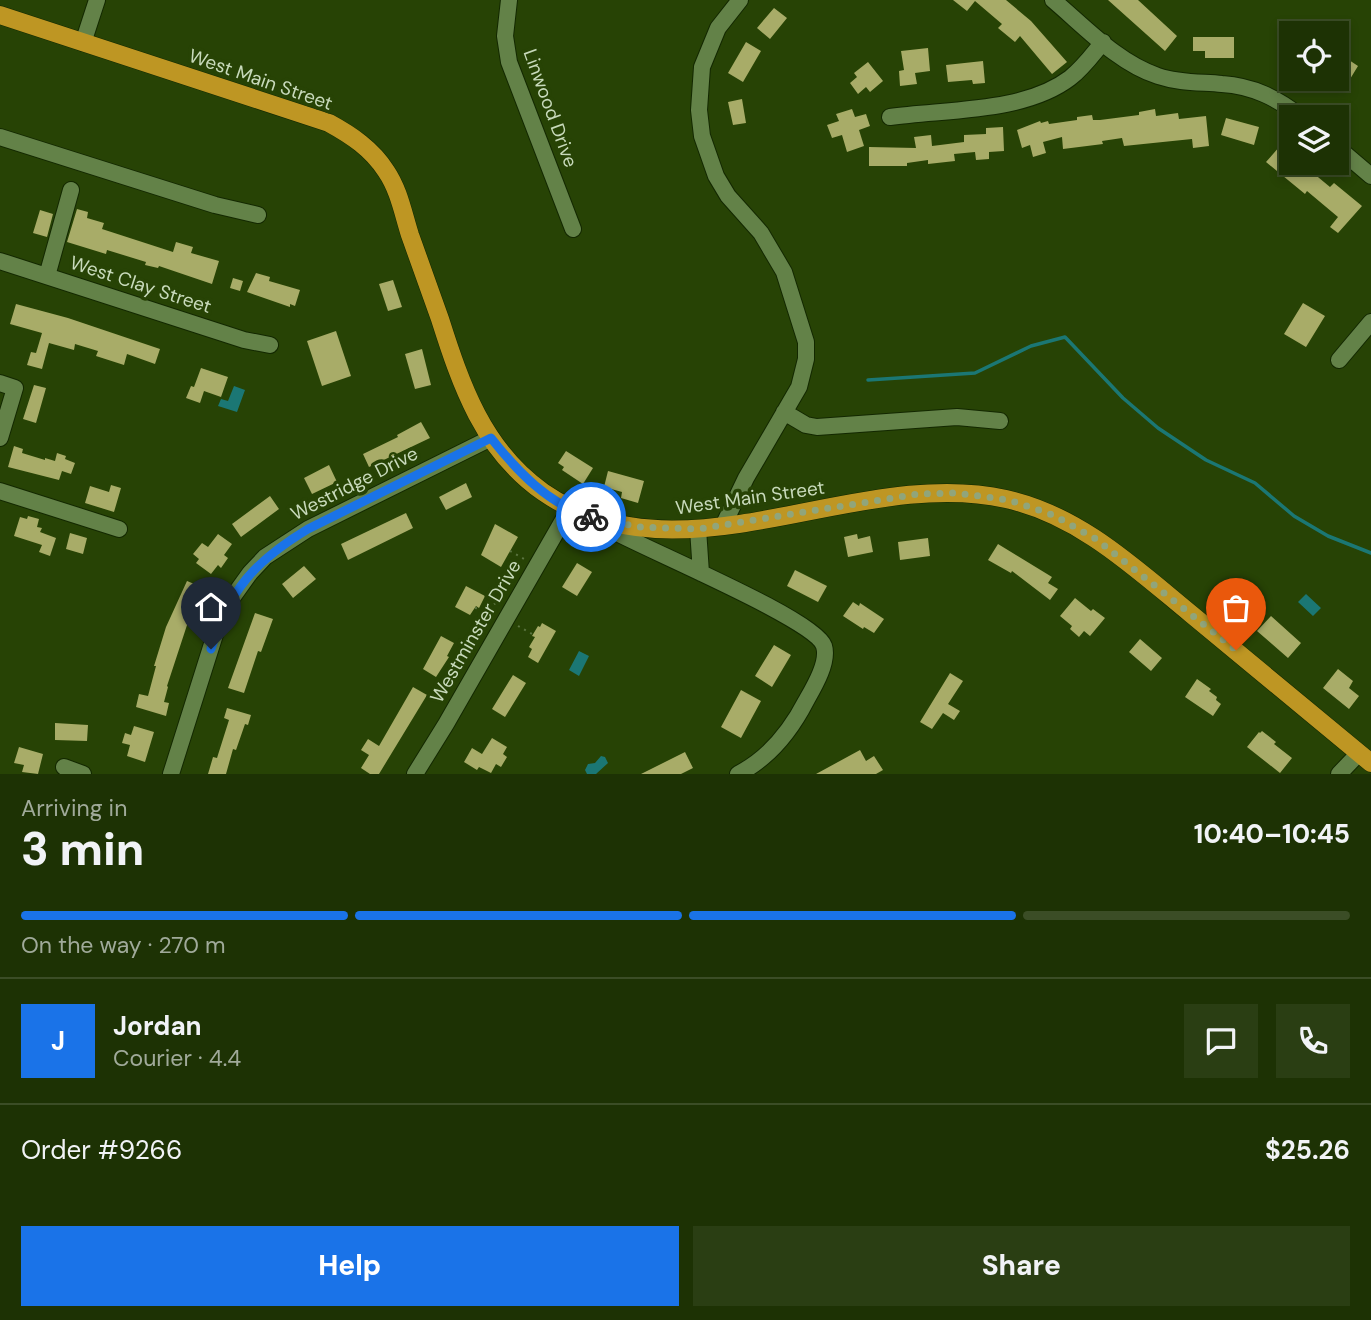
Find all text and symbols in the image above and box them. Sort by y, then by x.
map controls [1279,21,1349,175]
button: locate [1279,21,1349,91]
street label: West Main Street [186,43,336,116]
street label: Linwood Drive [518,46,584,171]
button: layers [1279,105,1349,175]
street label: West Clay Street [67,250,215,319]
street label: Westridge Drive [286,441,422,526]
street label: West Main Street [674,475,826,520]
courier [556,482,626,552]
icon: bike [572,498,610,536]
street label: Westminster Drive [424,555,527,707]
pin [181,577,241,649]
pin [1206,578,1266,650]
icon: home [192,588,230,626]
icon: bag [1217,589,1255,627]
text: Arriving in [21,793,127,823]
text: 10:40–10:45 [1194,817,1350,851]
text: 3 min [21,819,144,879]
text: On the way · 270 m [21,930,226,960]
button: chat [1184,1004,1258,1078]
button: phone [1276,1004,1350,1078]
text: Jordan [113,1009,202,1043]
text: J [51,1024,65,1058]
text: Courier · 4.4 [113,1043,241,1073]
text: Order #9266 [21,1133,182,1167]
text: $25.26 [1265,1133,1350,1167]
button: Help [21,1226,679,1306]
button: Share [693,1226,1350,1306]

